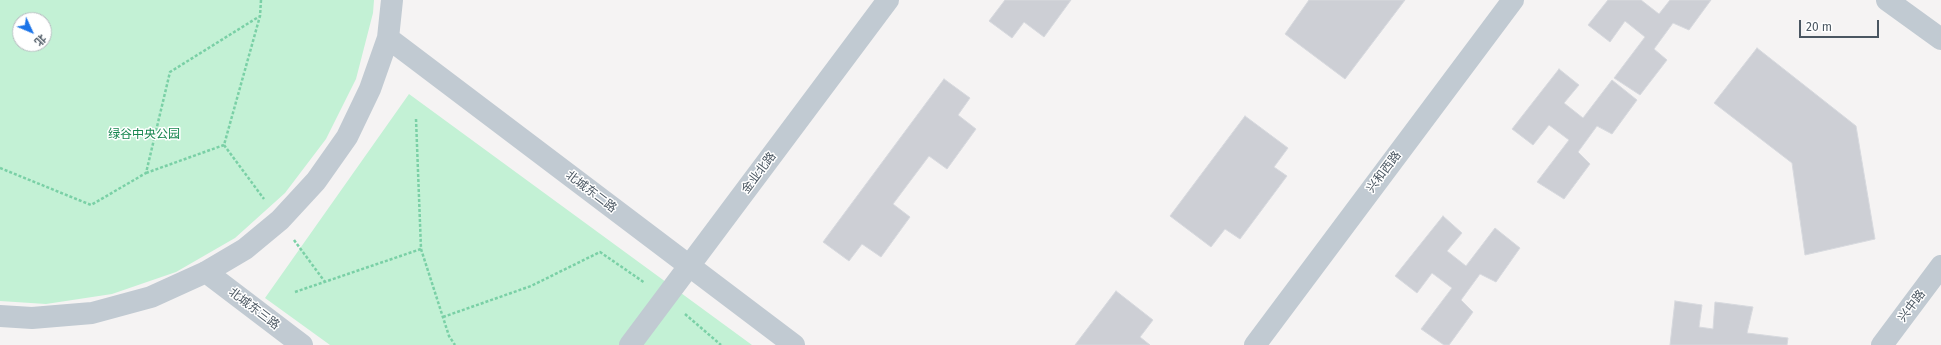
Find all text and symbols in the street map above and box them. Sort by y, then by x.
north arrow [12,12,52,52]
scale bar [1801,12,1881,38]
text: 20 m [1806,20,1832,34]
text: 北 [32,32,49,48]
park label: 绿谷中央公园 [108,128,180,142]
street label: 兴和西路 [1364,148,1404,196]
street label: 金业北路 [739,149,779,197]
street label: 北城东二路 [563,168,619,216]
street label: 北城东三路 [226,285,282,333]
street label: 兴中路 [1895,287,1929,325]

